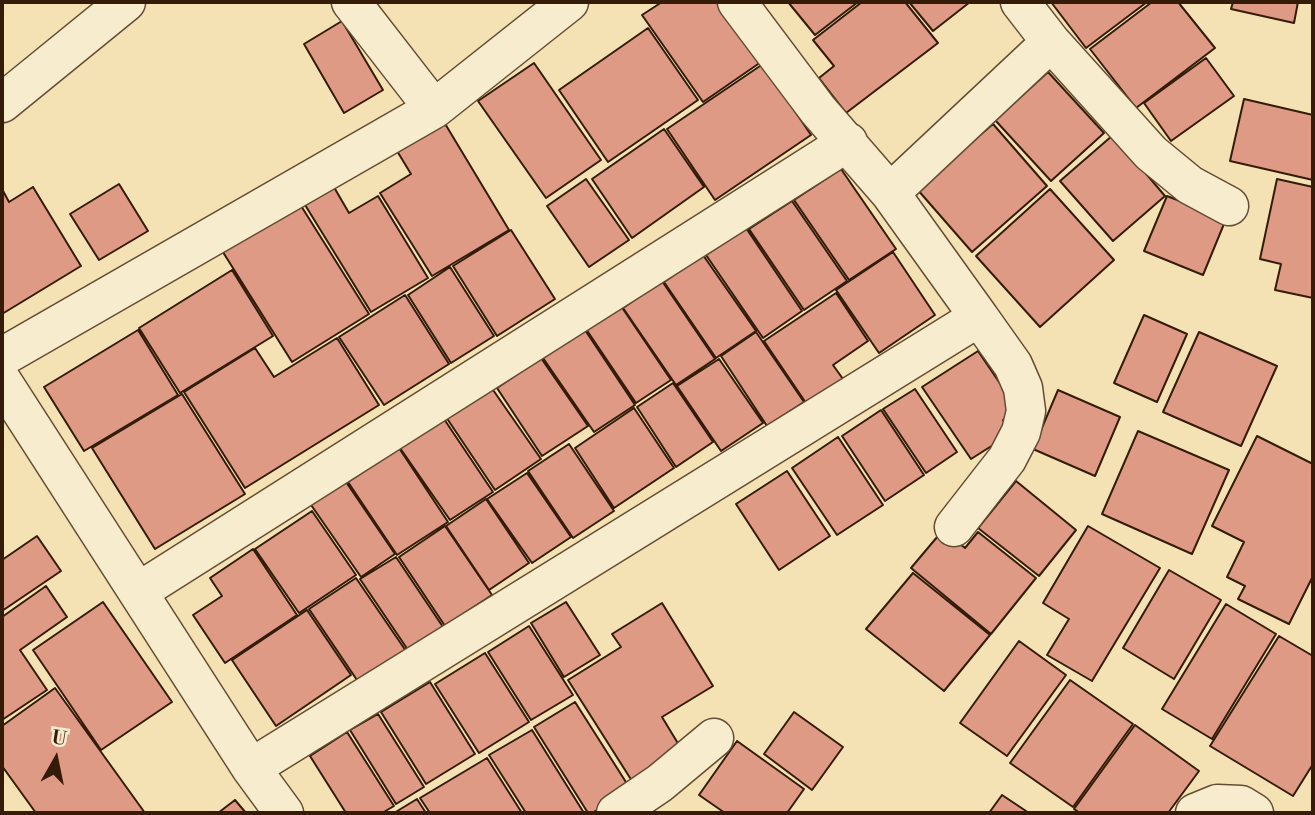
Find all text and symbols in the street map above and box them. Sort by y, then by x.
north arrow [21,724,91,794]
text: U [50,725,68,751]

